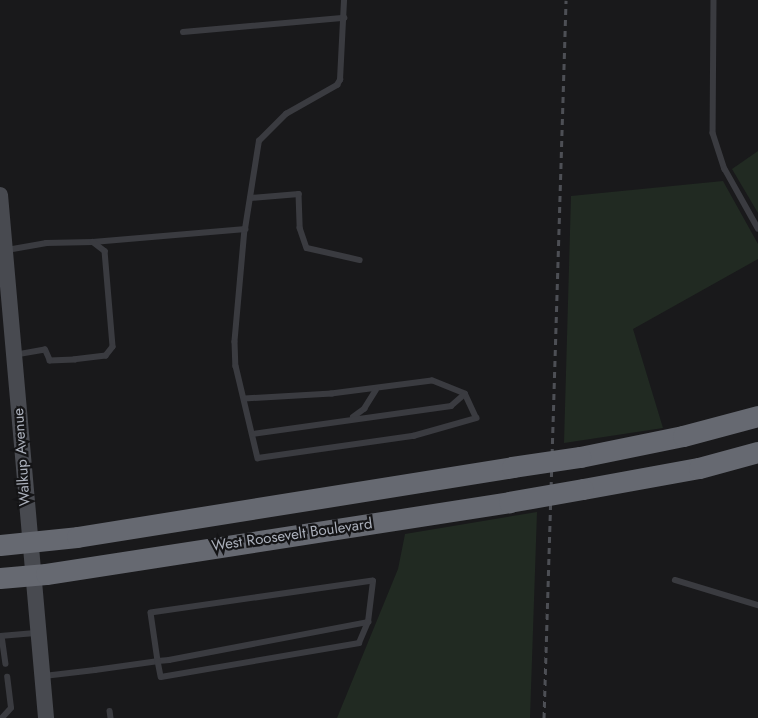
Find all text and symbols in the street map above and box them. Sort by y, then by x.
street label: Walkup Avenue [10,407,34,507]
street label: West Roosevelt Boulevard [210,515,374,555]

